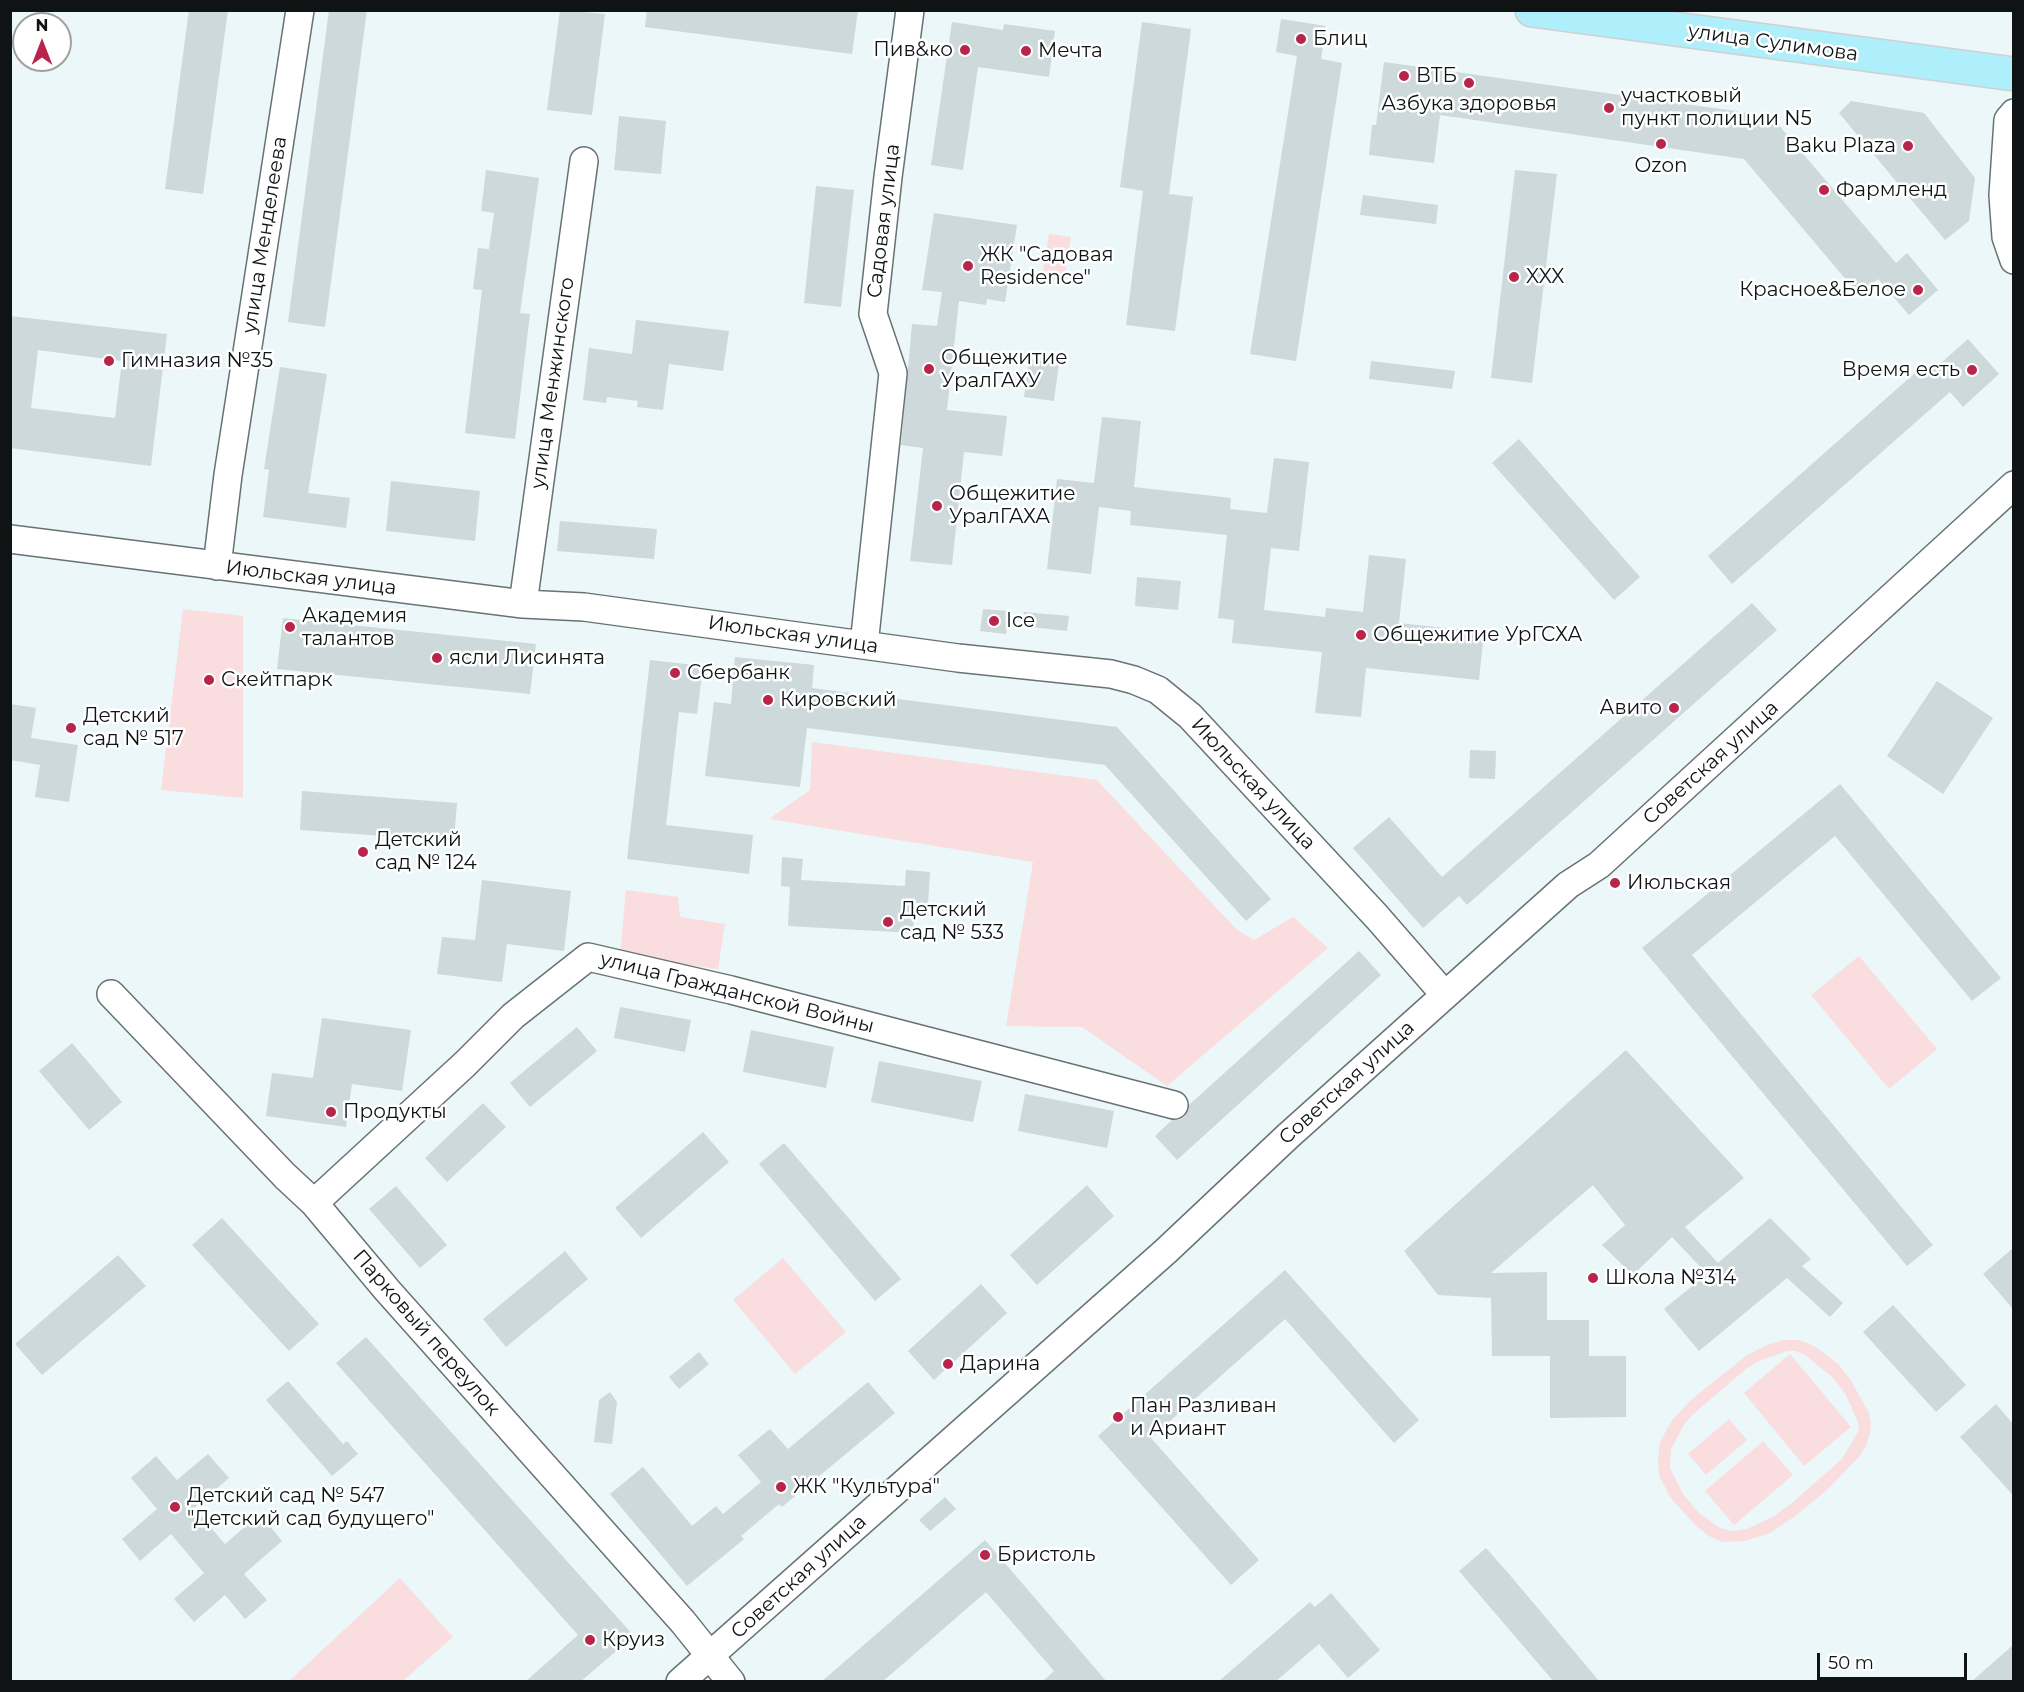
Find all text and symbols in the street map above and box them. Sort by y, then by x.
north arrow [12,12,72,72]
text: N [36,16,48,35]
street label: улица Сулимова [1686,19,1860,67]
place label: Блиц [1313,27,1367,51]
marker: Блиц [1294,32,1308,46]
place label: Пив&ко [873,38,953,62]
place label: Мечта [1038,39,1103,63]
marker: Пив&ко [958,43,972,57]
marker: Мечта [1019,44,1033,58]
place label: ВТБ [1416,64,1457,88]
marker: ВТБ [1397,69,1411,83]
marker: Азбука здоровья [1462,76,1476,90]
place label: участковый пункт полиции N5 [1621,84,1812,131]
place label: Азбука здоровья [1381,92,1557,116]
marker: участковый пункт полиции N5 [1602,101,1616,115]
place label: Baku Plaza [1785,134,1896,158]
street label: улица Менделеева [238,135,292,335]
marker: Ozon [1654,137,1668,151]
marker: Baku Plaza [1901,139,1915,153]
street label: Садовая улица [863,143,905,299]
place label: Ozon [1635,154,1687,178]
place label: Фармленд [1836,178,1947,202]
marker: Фармленд [1817,183,1831,197]
place label: ЖК "Садовая Residence" [980,243,1114,290]
marker: ЖК "Садовая Residence" [961,259,975,273]
place label: XXX [1526,265,1564,289]
marker: XXX [1507,270,1521,284]
street label: улица Менжинского [526,276,580,490]
place label: Красное&Белое [1739,278,1906,302]
marker: Красное&Белое [1911,283,1925,297]
place label: Общежитие УралГАХУ [941,346,1068,393]
place label: Гимназия №35 [121,349,273,373]
marker: Гимназия №35 [102,354,116,368]
place label: Время есть [1842,358,1960,382]
marker: Общежитие УралГАХУ [922,362,936,376]
marker: Время есть [1965,363,1979,377]
place label: Общежитие УралГАХА [949,482,1076,529]
marker: Общежитие УралГАХА [930,499,944,513]
street label: Июльская улица [224,556,398,600]
place label: Академия талантов [302,604,407,651]
place label: Ice [1006,609,1035,633]
street label: Июльская улица [706,611,880,659]
marker: Ice [987,614,1001,628]
marker: Академия талантов [283,620,297,634]
place label: Общежитие УрГСХА [1373,623,1582,647]
marker: Общежитие УрГСХА [1354,628,1368,642]
place label: ясли Лисинята [449,646,605,670]
marker: ясли Лисинята [430,651,444,665]
place label: Сбербанк [687,661,790,685]
marker: Сбербанк [668,666,682,680]
place label: Скейтпарк [221,668,333,692]
marker: Скейтпарк [202,673,216,687]
place label: Кировский [780,688,897,712]
marker: Кировский [761,693,775,707]
place label: Авито [1599,696,1662,720]
street label: Советская улица [1638,696,1784,830]
marker: Авито [1667,701,1681,715]
place label: Детский сад № 517 [83,704,184,751]
street label: Июльская улица [1186,713,1320,855]
marker: Детский сад № 517 [64,721,78,735]
place label: Детский сад № 124 [375,828,477,875]
marker: Детский сад № 124 [356,845,370,859]
place label: Июльская [1627,871,1731,895]
marker: Июльская [1608,876,1622,890]
place label: Детский сад № 533 [900,898,1004,945]
marker: Детский сад № 533 [881,915,895,929]
street label: улица Гражданской Войны [597,947,877,1039]
street label: Советская улица [1274,1016,1420,1150]
place label: Продукты [343,1100,447,1124]
marker: Продукты [324,1105,338,1119]
street label: Парковый переулок [347,1245,505,1421]
place label: Школа №314 [1605,1266,1736,1290]
marker: Школа №314 [1586,1271,1600,1285]
place label: Дарина [960,1352,1040,1376]
marker: Дарина [941,1357,955,1371]
place label: Пан Разливан и Ариант [1130,1394,1277,1441]
marker: Пан Разливан и Ариант [1111,1410,1125,1424]
place label: ЖК "Культура" [793,1475,940,1499]
marker: ЖК "Культура" [774,1480,788,1494]
place label: Детский сад № 547 "Детский сад будущего" [187,1484,435,1531]
marker: Детский сад № 547 "Детский сад будущего" [168,1500,182,1514]
street label: Советская улица [726,1510,872,1644]
place label: Бристоль [997,1543,1096,1567]
marker: Бристоль [978,1548,992,1562]
place label: Круиз [602,1628,665,1652]
marker: Круиз [583,1633,597,1647]
scale bar [1820,1641,1970,1679]
text: 50 m [1828,1652,1874,1674]

